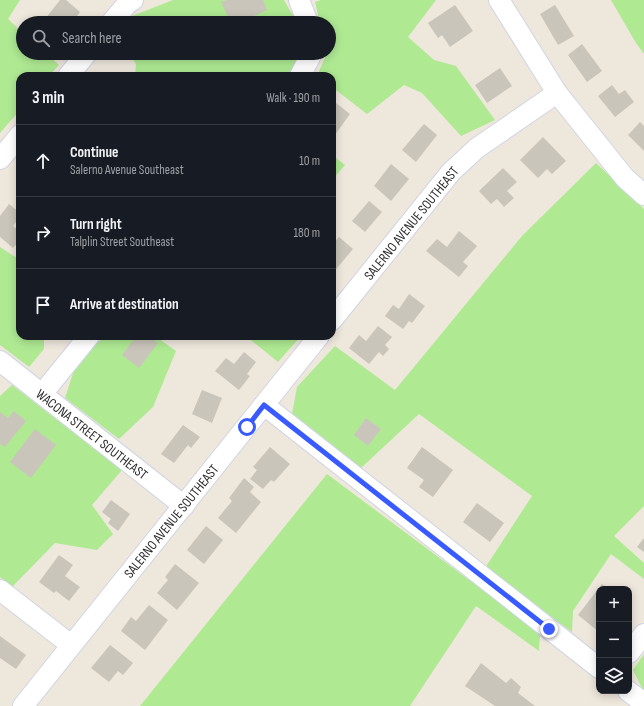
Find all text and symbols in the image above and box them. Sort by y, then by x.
search box [16,16,336,60]
icon: search [30,27,52,49]
text: Search here [62,29,122,48]
text: 3 min [32,88,65,108]
text: Walk · 190 m [266,90,320,106]
text: Continue [70,143,119,162]
icon: ahead [32,150,54,172]
text: 10 m [299,153,320,169]
text: Salerno Avenue Southeast [70,162,184,178]
street label: SALERNO AVENUE SOUTHEAST [360,163,463,284]
text: Turn right [70,215,122,234]
icon: right [32,222,54,244]
text: 180 m [294,225,320,241]
text: Talplin Street Southeast [70,234,174,250]
icon: arrive [32,294,54,316]
text: Arrive at destination [70,295,179,314]
street label: WACONA STREET SOUTHEAST [32,386,151,483]
route start [238,418,256,436]
street label: SALERNO AVENUE SOUTHEAST [120,461,223,582]
map controls [596,586,632,694]
button: + [596,586,632,622]
route end [540,620,558,638]
button: − [596,622,632,658]
button: layers [596,658,632,694]

